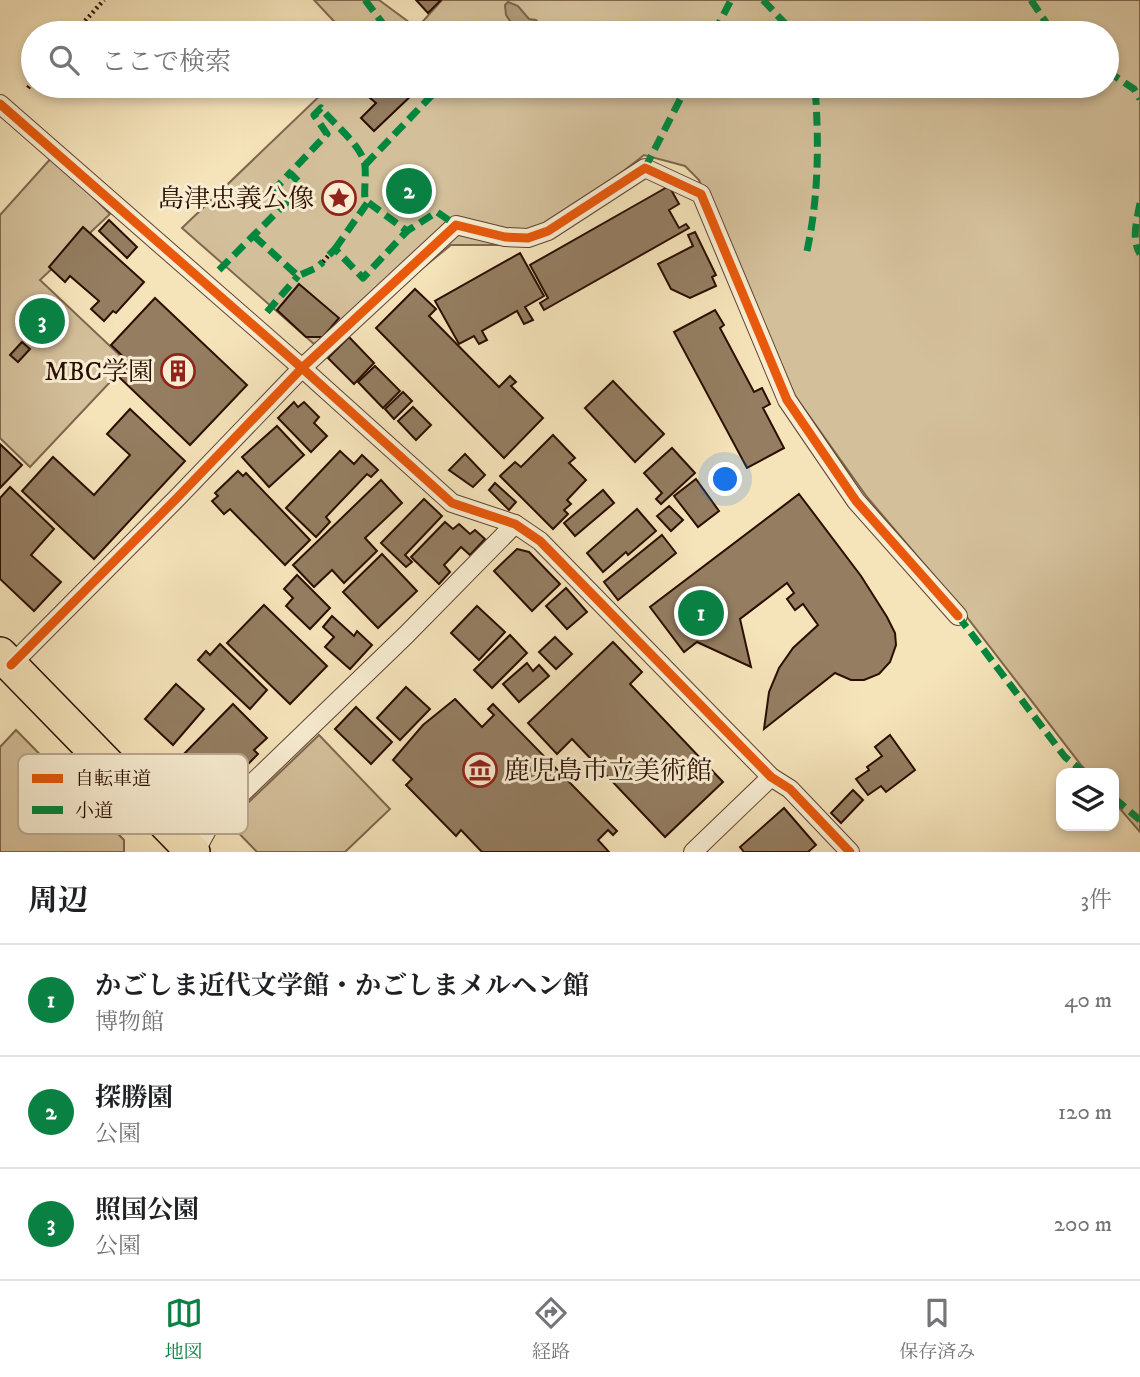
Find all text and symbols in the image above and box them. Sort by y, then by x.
search box [21,21,1119,98]
icon: search [45,41,83,79]
text: ここで検索 [101,46,231,79]
pin: 2 [386,165,432,217]
place icon: 島津忠義公像 [320,179,358,217]
place label: 島津忠義公像 [158,183,314,216]
pin: 3 [19,295,65,347]
building icon: MBC学園 [159,352,197,390]
place label: MBC学園 [44,356,154,389]
your location [708,462,742,496]
pin: 1 [678,587,724,639]
museum icon: 鹿児島市立美術館 [461,751,499,789]
legend [18,754,248,834]
place label: 鹿児島市立美術館 [504,755,712,788]
text: 自転車道 [75,768,151,791]
map controls [1056,768,1119,831]
button: layers [1056,768,1119,831]
text: 小道 [75,800,113,823]
text: 周辺 [28,883,88,920]
text: 3件 [1080,886,1112,915]
text: かごしま近代文学館・かごしまメルヘン館 [95,970,589,1003]
text: 1 [47,986,55,1015]
text: 40 m [1064,986,1112,1015]
text: 博物館 [95,1008,164,1037]
text: 探勝園 [95,1082,173,1115]
text: 2 [45,1098,57,1127]
text: 120 m [1058,1098,1112,1127]
text: 公園 [95,1120,141,1149]
text: 照国公園 [95,1194,199,1227]
text: 3 [47,1210,55,1239]
text: 200 m [1054,1210,1112,1239]
text: 公園 [95,1232,141,1261]
tab: 地図 [165,1294,203,1364]
tab: 経路 [532,1294,570,1364]
tab: 保存済み [899,1294,975,1364]

